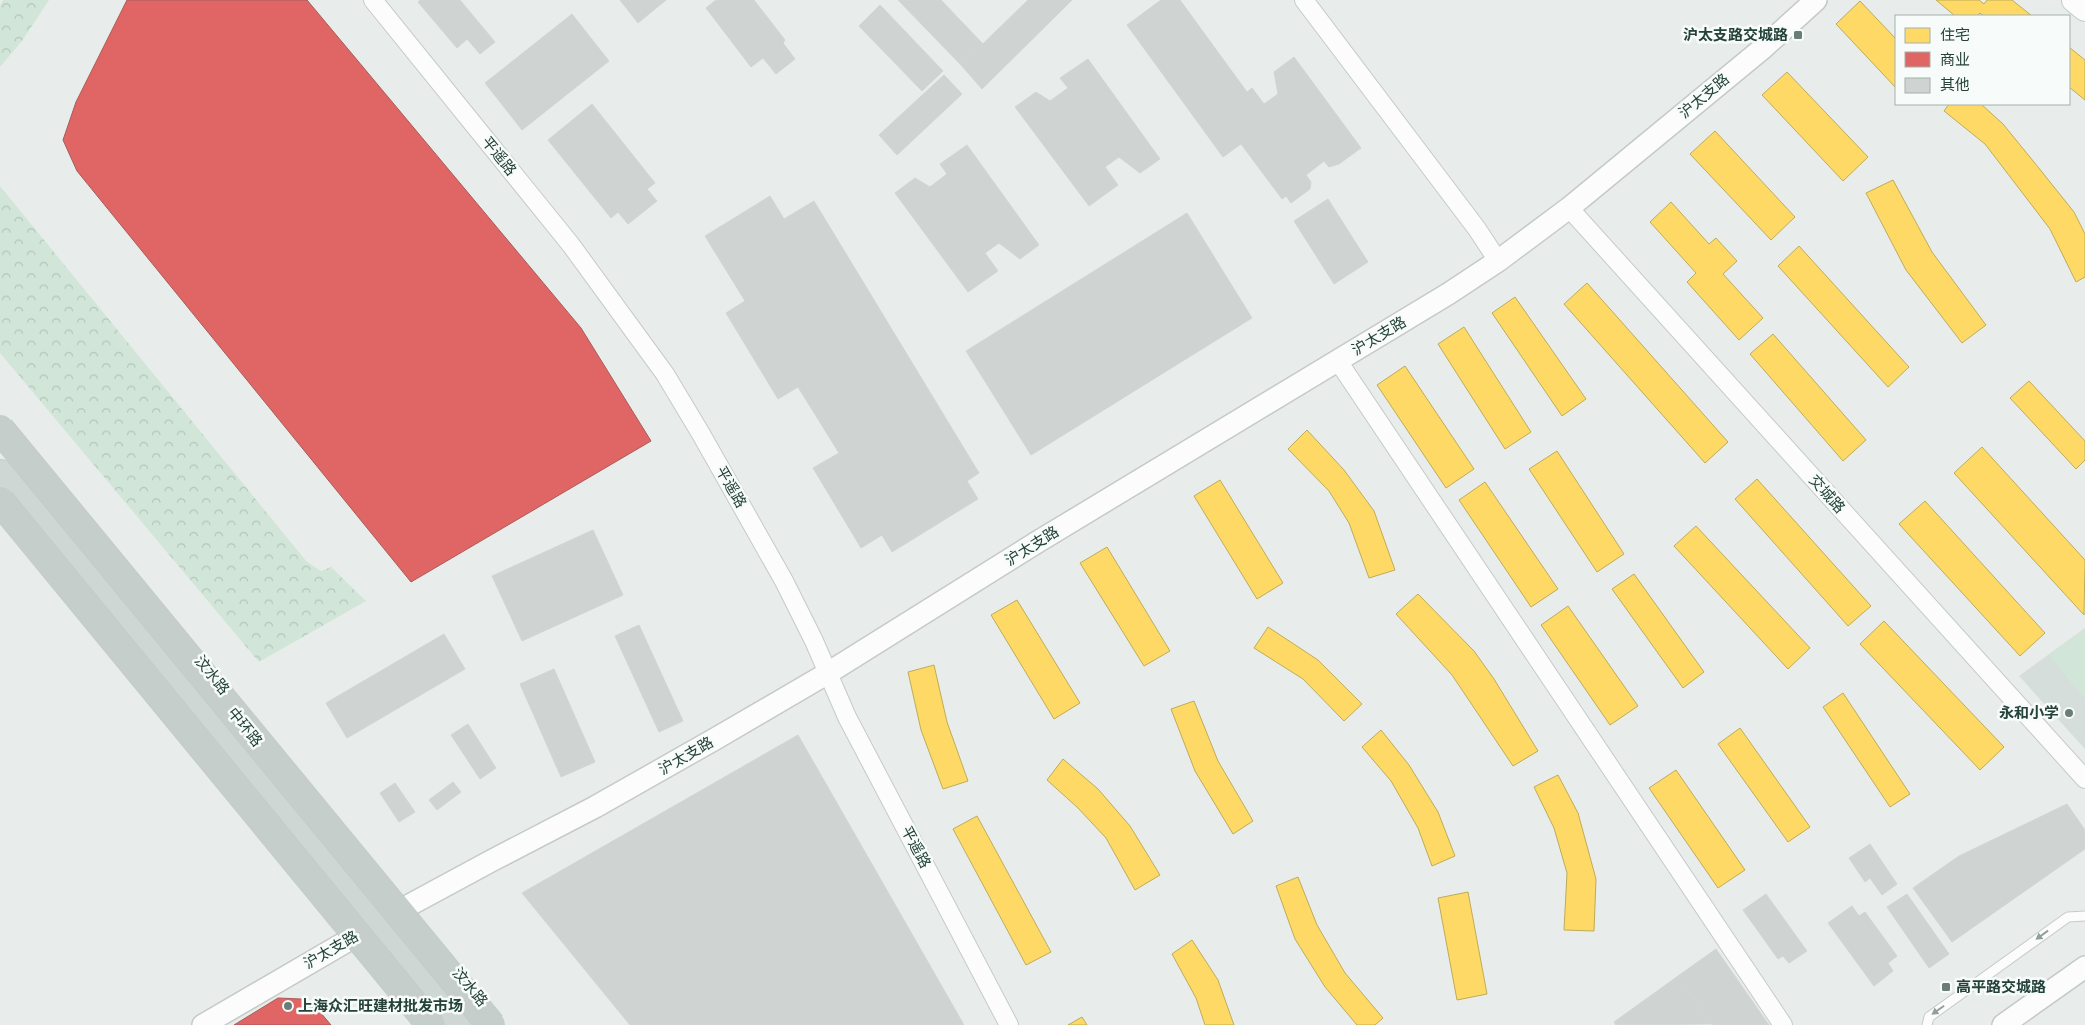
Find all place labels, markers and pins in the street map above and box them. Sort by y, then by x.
place label: 沪太支路交城路 [1683,24,1788,45]
marker: 沪太支路交城路 [1792,29,1804,41]
place label: 永和小学 [1999,702,2059,723]
marker: 永和小学 [2063,707,2075,719]
place label: 高平路交城路 [1956,976,2046,997]
marker: 高平路交城路 [1940,981,1952,993]
place label: 上海众汇旺建材批发市场 [298,995,463,1016]
marker: 上海众汇旺建材批发市场 [282,1000,294,1012]

